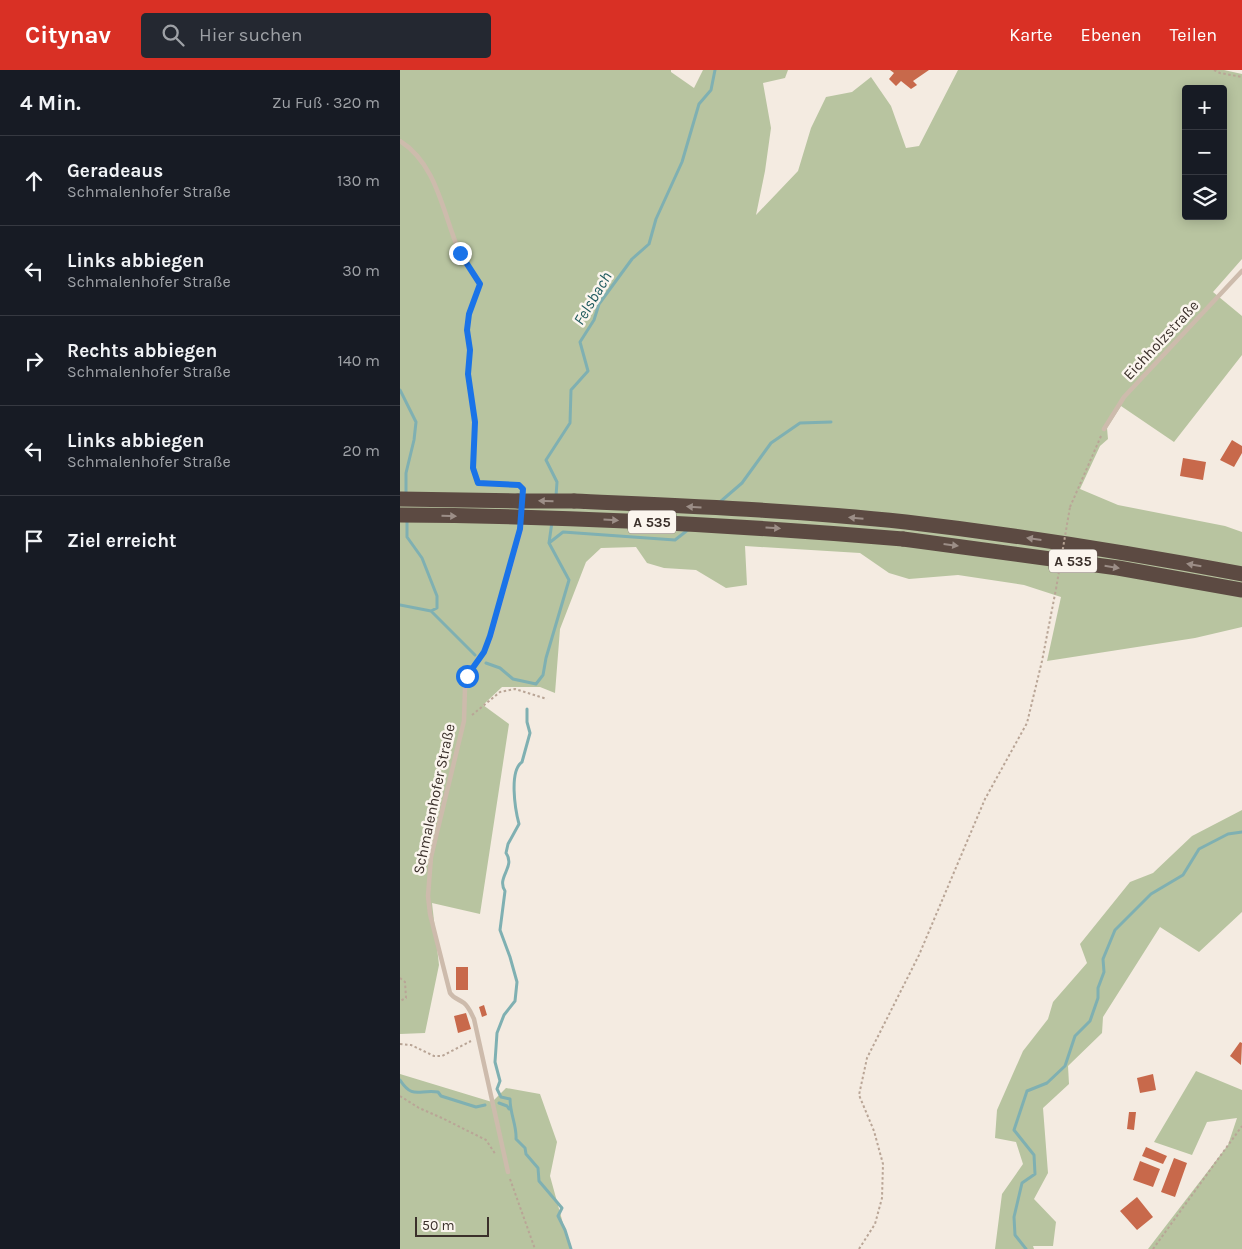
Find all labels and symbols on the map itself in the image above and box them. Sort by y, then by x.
route end [449,242,472,265]
water label: Felsbach [569,268,616,328]
street label: Eichholzstraße [1120,296,1202,384]
one-way arrow [538,497,554,505]
one-way arrow [686,503,702,511]
road number: A 535 [628,511,676,534]
one-way arrow [441,512,457,520]
one-way arrow [848,514,864,522]
one-way arrow [603,517,619,525]
one-way arrow [766,525,782,533]
one-way arrow [1025,535,1041,543]
one-way arrow [943,541,959,549]
road number: A 535 [1049,550,1097,572]
one-way arrow [1186,560,1202,568]
one-way arrow [1104,563,1120,571]
route start [456,665,479,688]
street label: Schmalenhofer Straße [409,722,459,876]
scale bar [415,1214,489,1237]

